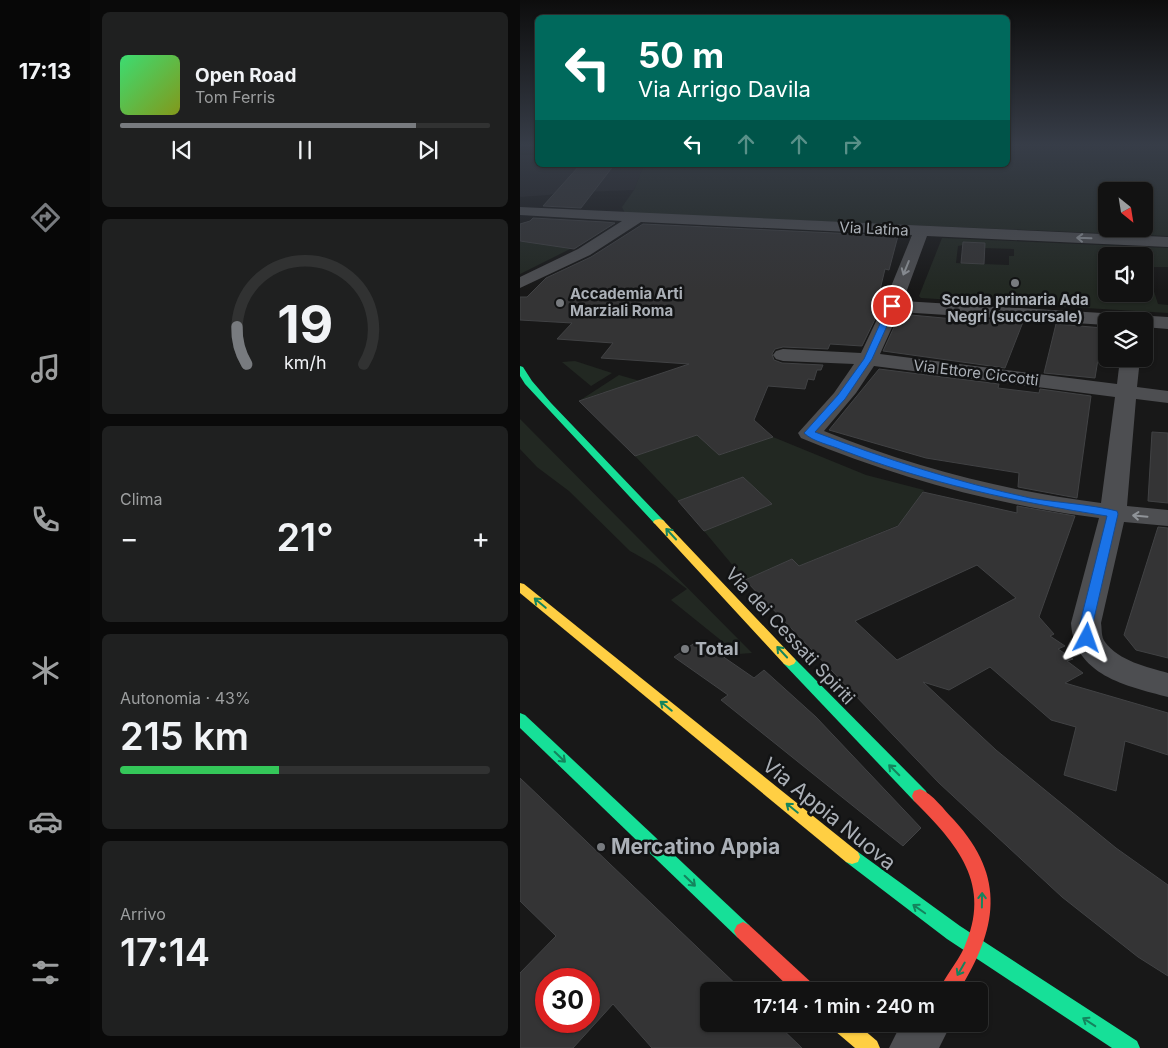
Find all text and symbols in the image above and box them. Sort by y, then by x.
text: 50 m [638,34,724,76]
icon: left [555,35,620,100]
text: 17:13 [19,58,71,84]
text: Open Road [195,64,296,87]
text: Via Arrigo Davila [638,76,811,102]
text: Tom Ferris [195,87,275,107]
icon: left [679,130,707,158]
icon: ahead [732,130,760,158]
icon: ahead [785,130,813,158]
icon: right [838,130,866,158]
icon: previous [168,136,196,164]
icon: pause [291,136,319,164]
icon: next [414,136,442,164]
north arrow [1098,182,1152,238]
map controls [1098,182,1153,367]
icon: directions [28,200,63,235]
street label: Via Latina [839,217,909,240]
one-way arrow [1077,233,1093,243]
button: sound [1098,247,1153,302]
one-way arrow [901,260,911,275]
marker: Scuola primaria Ada Negri (succursale) [1009,277,1021,289]
place label: Accademia Arti Marziali Roma [570,284,683,320]
pin [871,285,913,327]
place label: Scuola primaria Ada Negri (succursale) [941,290,1089,326]
icon: arrive [878,292,906,320]
text: 19 [277,293,333,356]
marker: Accademia Arti Marziali Roma [554,297,566,309]
button: layers [1098,312,1153,367]
icon: music [28,351,63,386]
text: km/h [284,352,326,373]
street label: Via Ettore Ciccotti [912,355,1040,390]
text: Clima [120,489,162,509]
icon: phone [28,502,63,537]
one-way arrow [1133,511,1149,521]
text: 21° [276,514,334,560]
text: − [120,521,139,555]
text: + [471,521,490,555]
one-way arrow [665,527,677,540]
street label: Via dei Cessati Spiriti [721,563,859,708]
one-way arrow [534,598,547,609]
position arrow [1060,611,1112,663]
place label: Total [695,638,739,659]
marker: Total [679,643,691,655]
one-way arrow [776,646,788,659]
icon: climate [28,653,63,688]
text: Autonomia · 43% [120,688,251,708]
one-way arrow [660,700,673,711]
text: 215 km [120,713,249,759]
one-way arrow [553,751,566,763]
street label: Via Appia Nuova [758,752,901,875]
one-way arrow [888,763,900,776]
one-way arrow [786,803,799,814]
icon: car [28,804,63,839]
place label: Mercatino Appia [611,834,780,859]
marker: Mercatino Appia [595,841,607,853]
one-way arrow [684,875,697,887]
one-way arrow [977,892,987,908]
text: Arrivo [120,904,166,924]
one-way arrow [912,904,926,914]
text: 17:14 [120,929,210,975]
icon: filters [28,955,63,990]
one-way arrow [955,962,965,976]
speed limit sign: 30 [535,968,600,1033]
text: 17:14 · 1 min · 240 m [753,995,935,1018]
one-way arrow [1082,1016,1096,1027]

